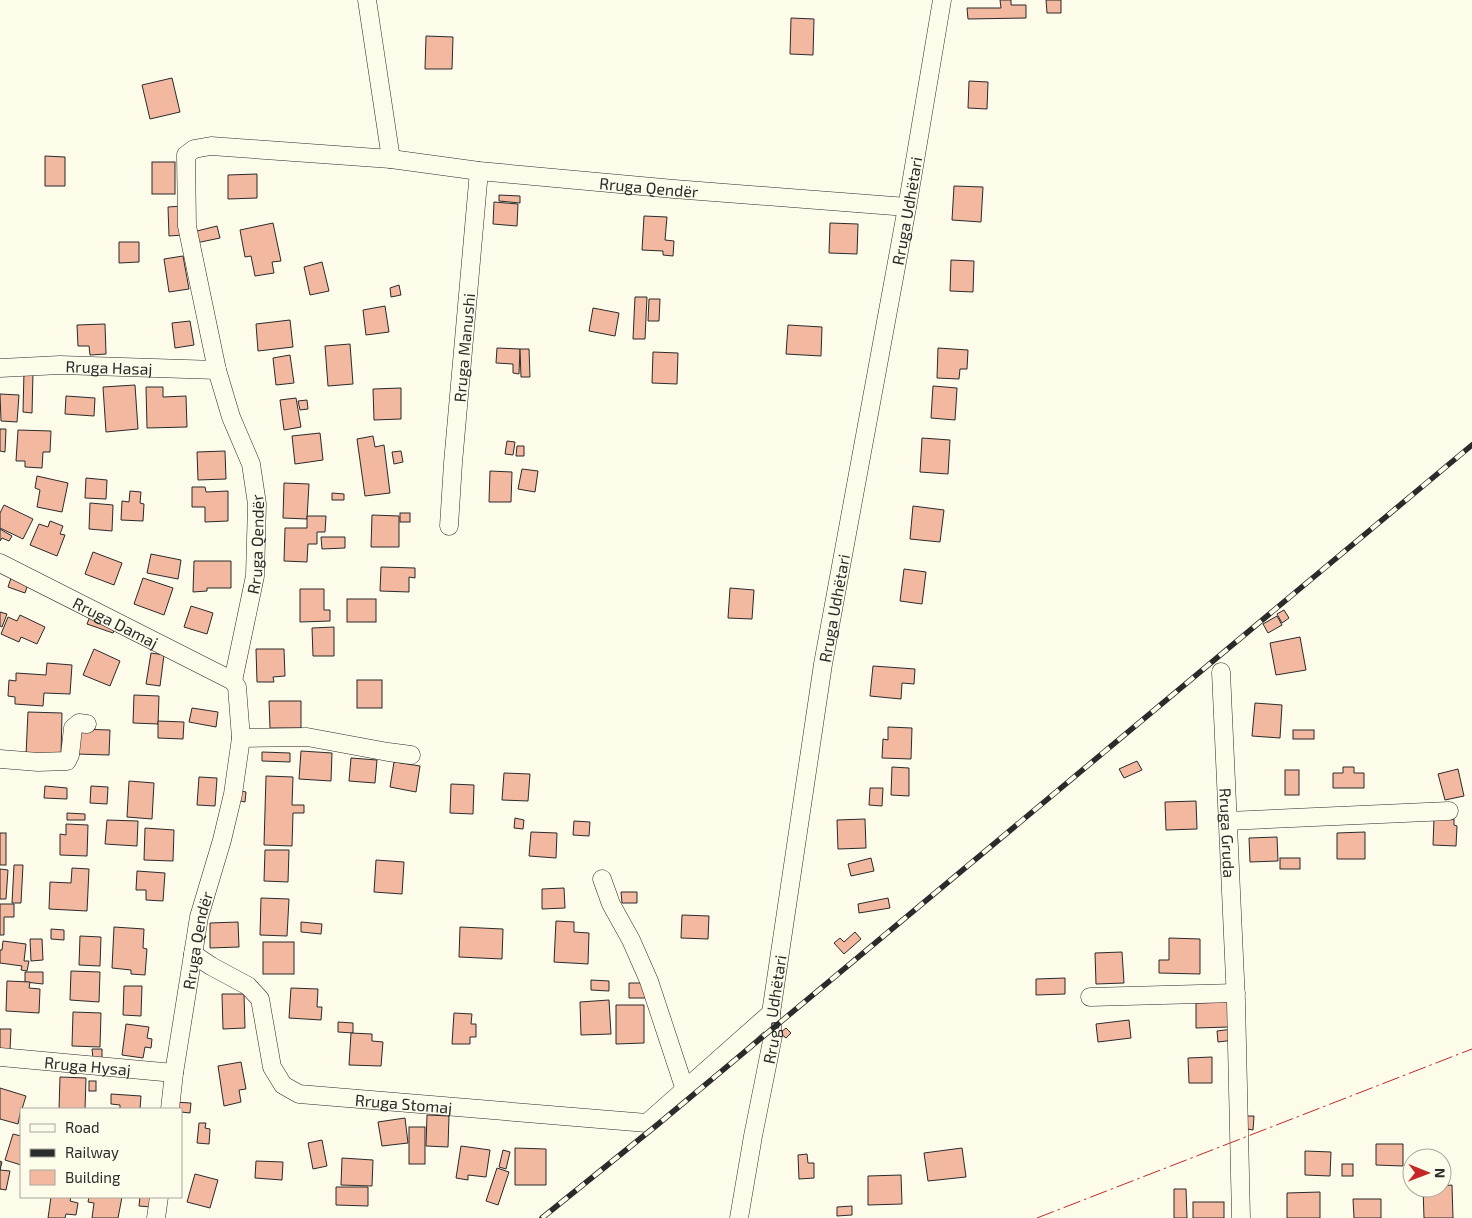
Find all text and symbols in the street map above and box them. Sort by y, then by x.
street label: Rruga Udhëtari [887,155,925,266]
street label: Rruga Qendër [599,173,700,200]
street label: Rruga Manushi [449,292,478,403]
street label: Rruga Hasaj [65,356,153,378]
street label: Rruga Qendër [242,493,267,595]
street label: Rruga Udhëtari [814,552,853,664]
street label: Rruga Damaj [70,592,162,652]
street label: Rruga Gruda [1217,787,1240,878]
street label: Rruga Qendër [178,888,216,991]
street label: Rruga Udhëtari [758,954,789,1065]
street label: Rruga Hysaj [44,1052,132,1079]
street label: Rruga Stomaj [354,1089,453,1117]
legend [20,1108,182,1198]
text: Road [65,1118,100,1136]
text: Railway [65,1143,119,1161]
north arrow [1402,1148,1452,1198]
text: Building [65,1168,121,1186]
text: N [1432,1168,1449,1178]

